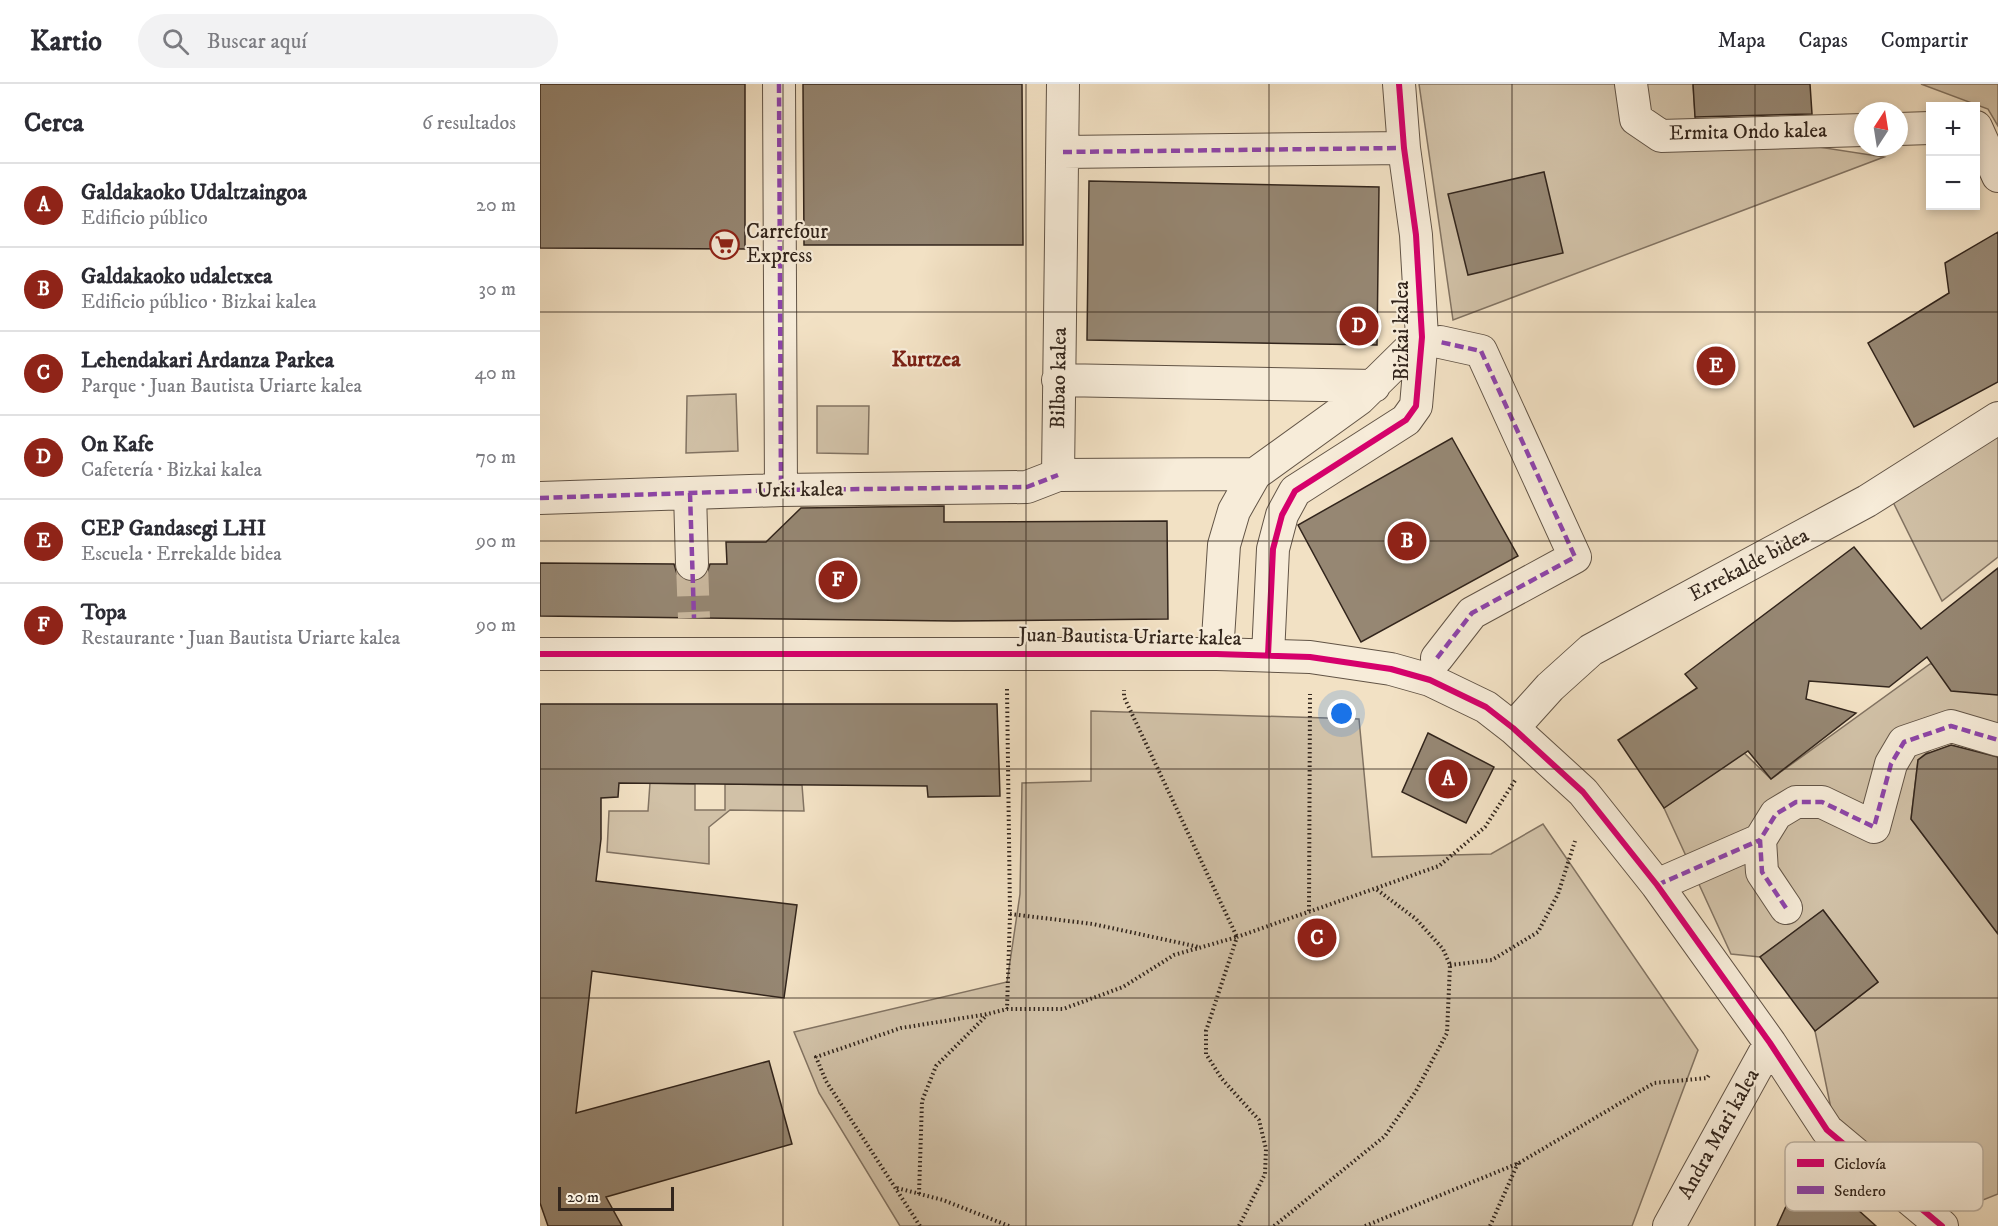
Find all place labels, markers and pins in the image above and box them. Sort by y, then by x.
place label: Carrefour Express [746,219,828,269]
supermarket icon: Carrefour Express [709,228,741,260]
pin: D [1340,304,1378,348]
pin: E [1696,344,1736,388]
pin: B [1388,518,1426,564]
pin: F [818,558,858,602]
pin: A [1428,756,1468,802]
pin: C [1298,916,1336,960]

